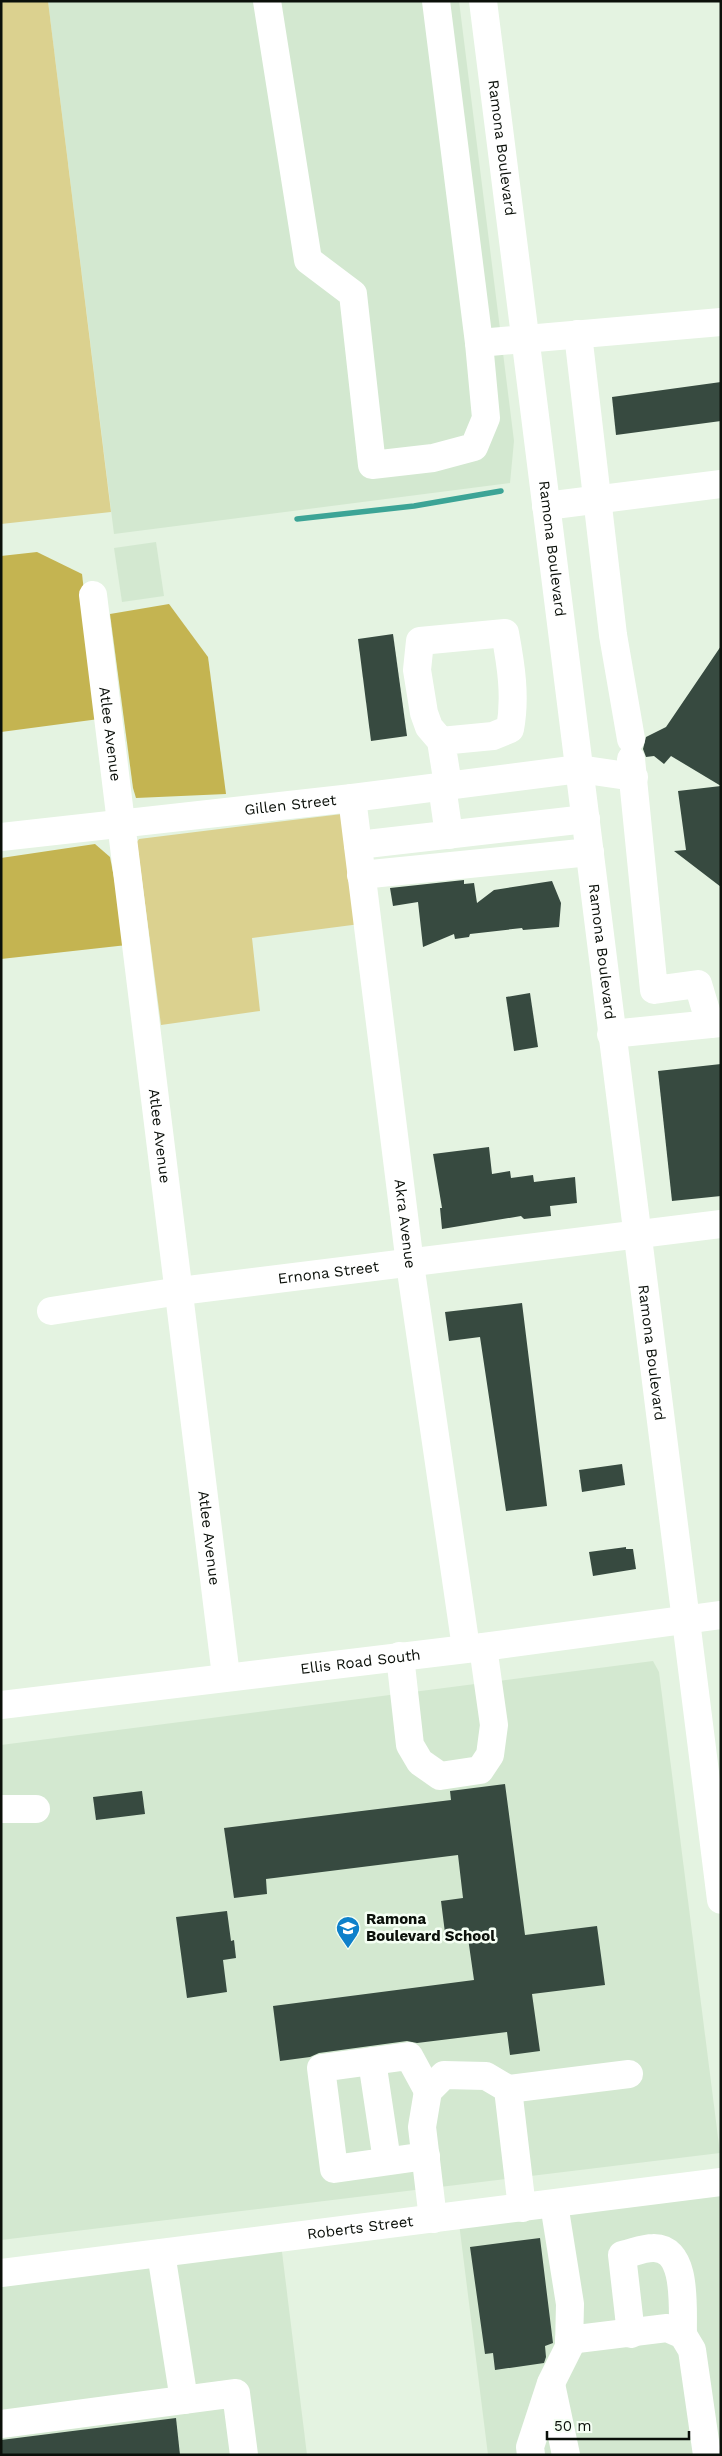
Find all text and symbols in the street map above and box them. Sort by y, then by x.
street label: Ramona Boulevard [484,79,519,217]
street label: Ramona Boulevard [535,480,570,618]
street label: Atlee Avenue [95,686,125,782]
street label: Gillen Street [243,791,338,819]
street label: Ramona Boulevard [585,883,619,1021]
street label: Atlee Avenue [145,1088,174,1184]
street label: Akra Avenue [390,1178,420,1270]
street label: Ernona Street [277,1257,381,1288]
street label: Ramona Boulevard [634,1284,669,1422]
street label: Atlee Avenue [194,1490,224,1586]
street label: Ellis Road South [299,1646,422,1678]
place label: Ramona Boulevard School [366,1910,495,1945]
school or university icon: Ramona Boulevard School [335,1915,361,1949]
street label: Roberts Street [306,2212,415,2243]
scale bar [547,2408,690,2440]
text: 50 m [554,2417,591,2435]

